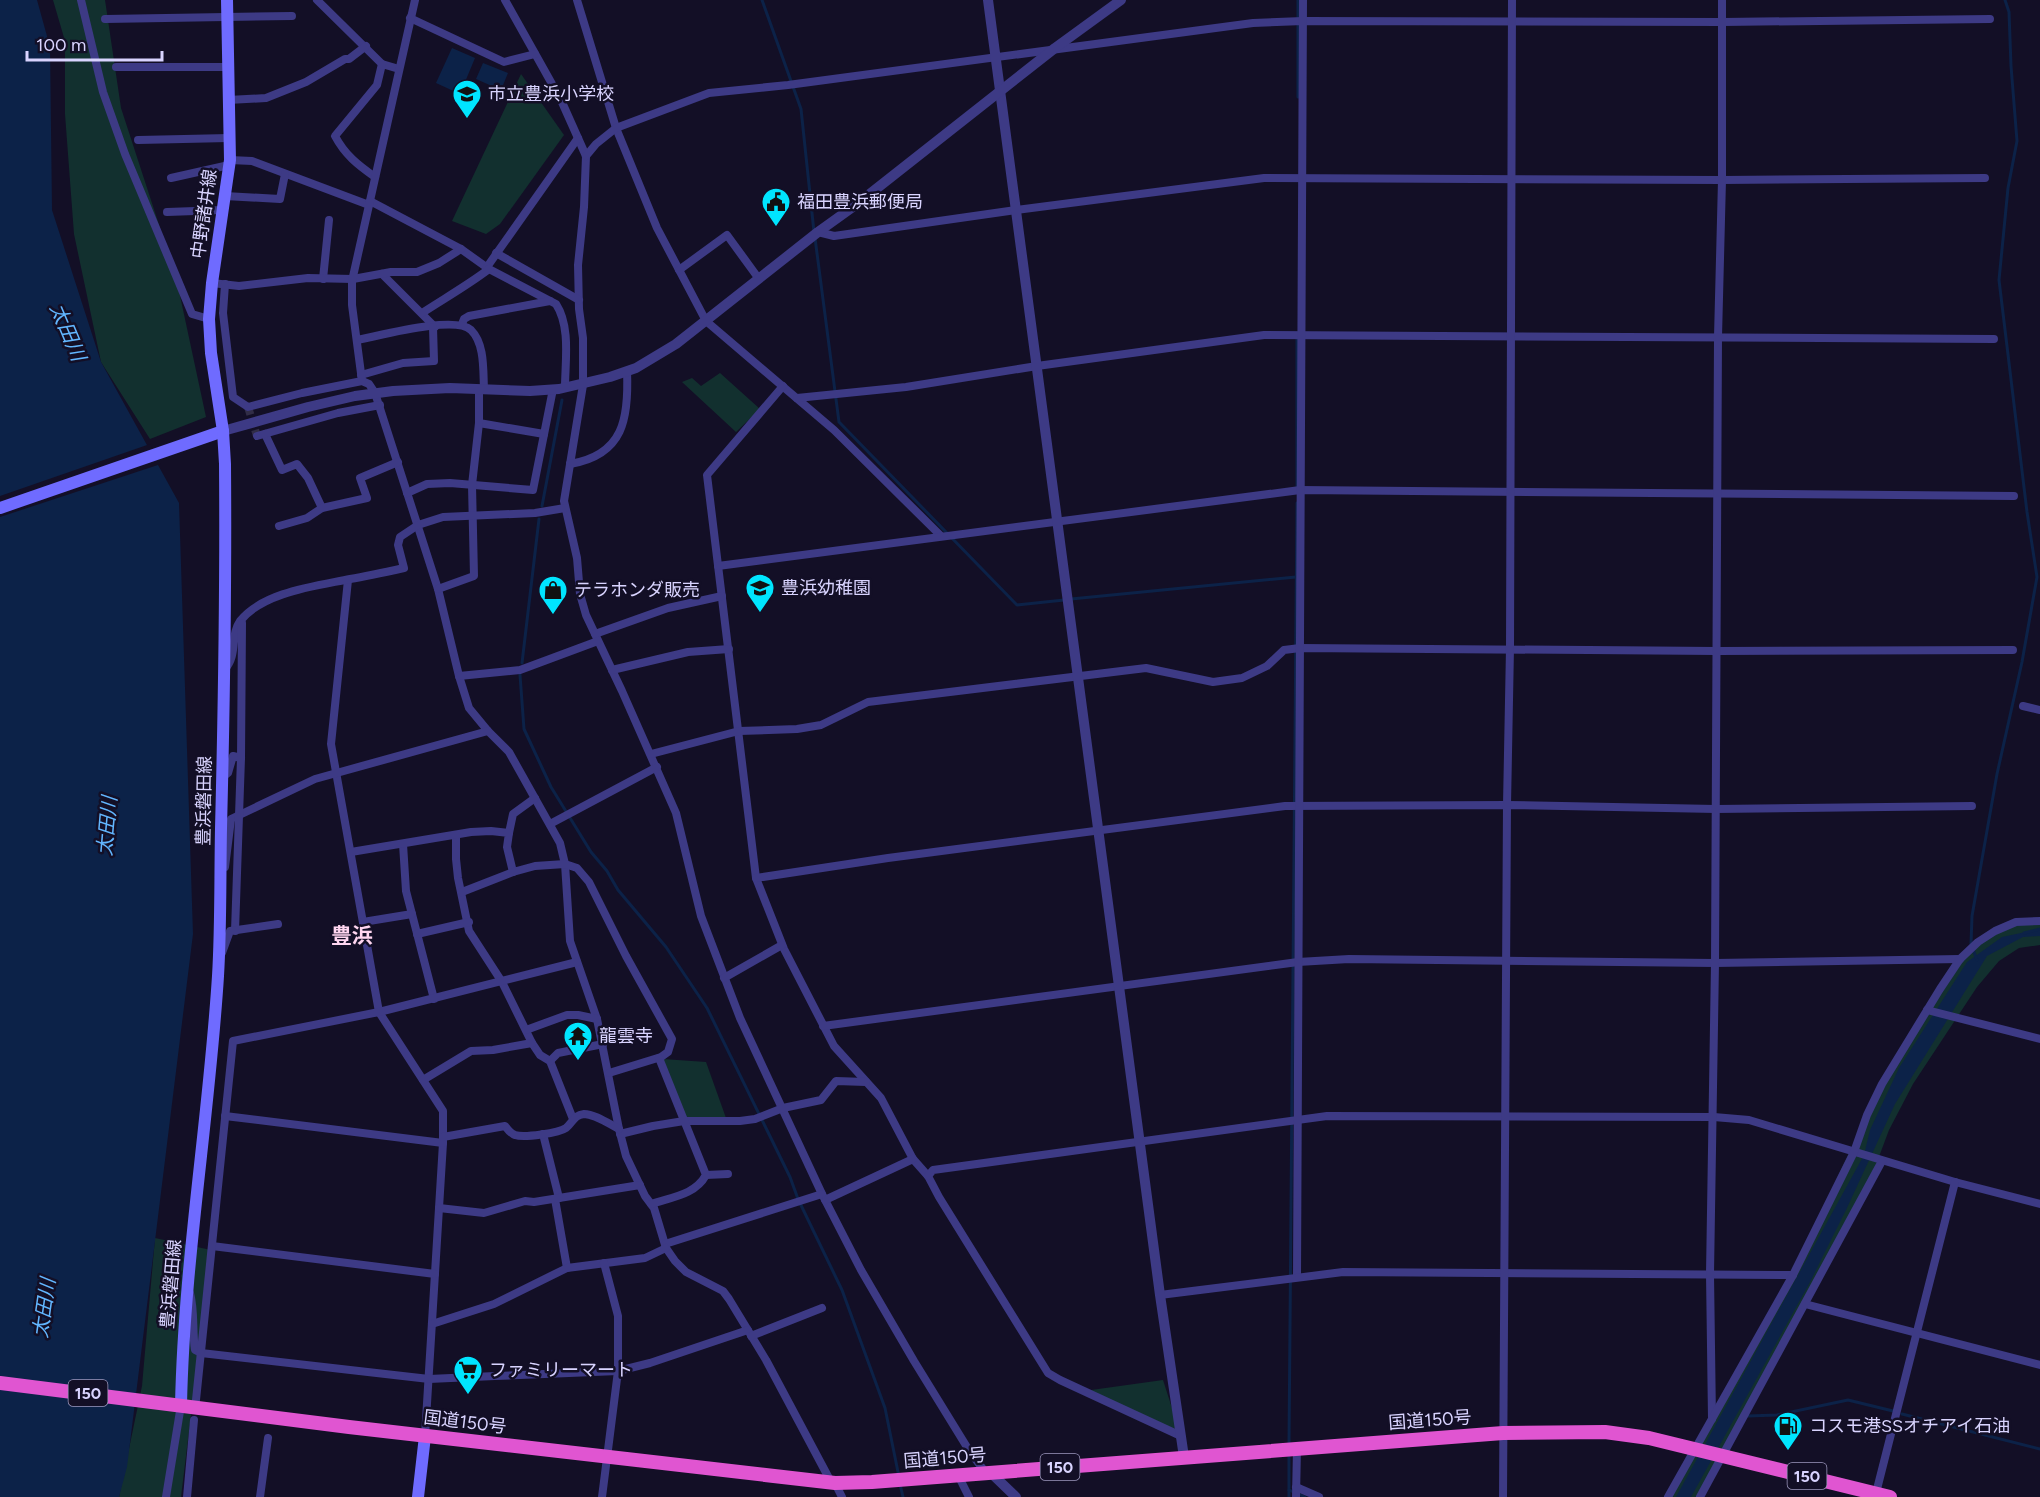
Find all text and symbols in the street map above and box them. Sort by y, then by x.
scale bar [27,24,162,62]
text: 100 m [36,34,86,56]
school or university icon: 市立豊浜小学校 [451,78,483,120]
place label: 市立豊浜小学校 [488,83,614,105]
street label: 中野諸井線 [187,168,221,260]
public building icon: 福田豊浜郵便局 [760,186,792,228]
place label: 福田豊浜郵便局 [797,191,923,213]
water label: 太田川 [45,300,92,366]
school or university icon: 豊浜幼稚園 [744,572,776,614]
shop icon: テラホンダ販売 [537,574,569,616]
place label: 豊浜幼稚園 [781,577,871,599]
place label: テラホンダ販売 [574,579,700,601]
street label: 豊浜磐田線 [192,756,216,846]
water label: 太田川 [92,793,122,857]
district label: 豊浜 [331,923,373,948]
temple icon: 龍雲寺 [562,1020,594,1062]
place label: 龍雲寺 [599,1025,653,1047]
street label: 豊浜磐田線 [156,1238,186,1330]
water label: 太田川 [28,1275,60,1339]
supermarket icon: ファミリーマート [452,1354,484,1396]
place label: ファミリーマート [489,1359,633,1381]
road number: 150 [68,1380,107,1406]
street label: 国道150号 [422,1406,508,1438]
street label: 国道150号 [1388,1406,1472,1434]
fuel station icon: コスモ港SSオチアイ石油 [1772,1410,1804,1452]
place label: コスモ港SSオチアイ石油 [1809,1415,2010,1437]
street label: 国道150号 [903,1443,987,1473]
road number: 150 [1040,1454,1080,1480]
road number: 150 [1788,1463,1826,1489]

